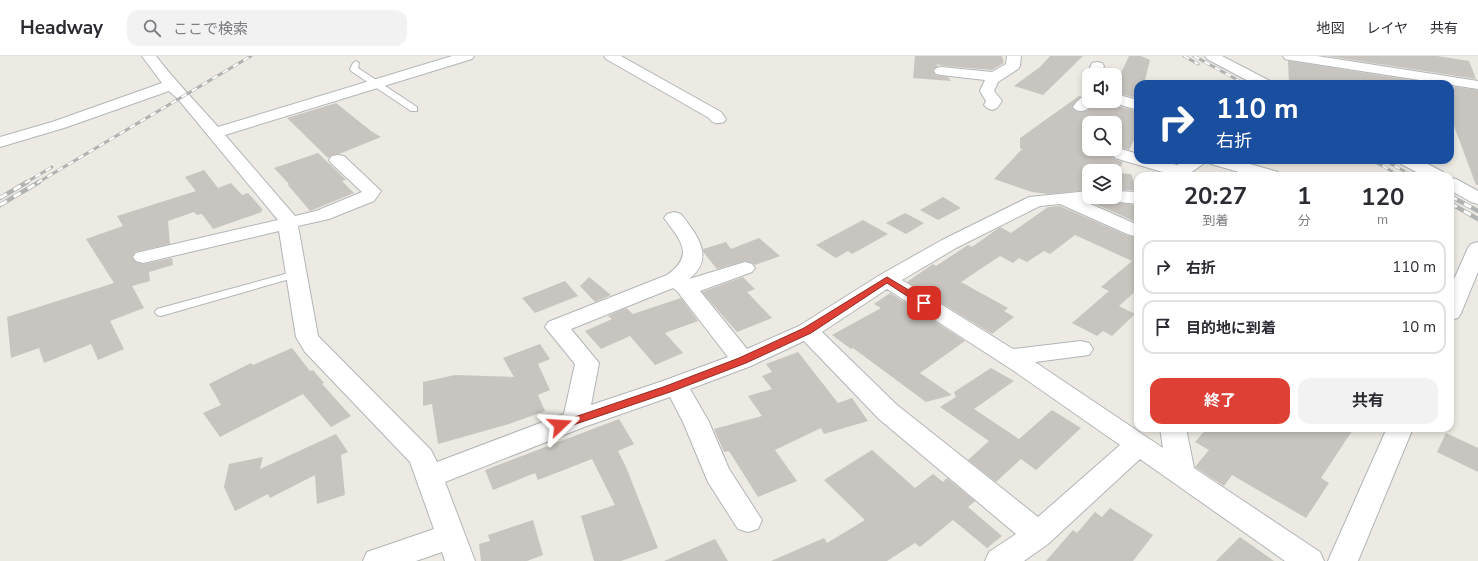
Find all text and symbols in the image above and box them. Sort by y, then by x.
search box [127,10,407,46]
text: Headway [20,15,103,41]
icon: search [141,17,163,39]
text: ここで検索 [173,19,248,39]
text: 地図 [1316,19,1344,38]
text: レイヤ [1366,19,1408,38]
text: 共有 [1430,19,1458,38]
map controls [1082,68,1122,204]
button: sound [1082,68,1122,108]
text: 110 m [1216,90,1299,128]
icon: right [1150,96,1202,148]
button: search [1082,116,1122,156]
text: 右折 [1216,129,1252,153]
button: layers [1082,164,1122,204]
text: 20:27 [1184,180,1247,212]
text: 1 [1297,180,1311,212]
text: 120 [1361,181,1404,213]
text: m [1377,211,1388,229]
text: 到着 [1202,212,1228,230]
text: 分 [1298,212,1311,230]
icon: right [1152,256,1174,278]
text: 110 m [1392,257,1436,277]
text: 右折 [1186,258,1216,278]
pin [907,286,941,320]
icon: arrive [913,292,935,314]
icon: arrive [1152,316,1174,338]
text: 10 m [1401,317,1436,337]
text: 目的地に到着 [1186,318,1276,338]
button: 終了 [1150,378,1290,424]
button: 共有 [1298,378,1438,424]
position arrow [539,404,581,446]

